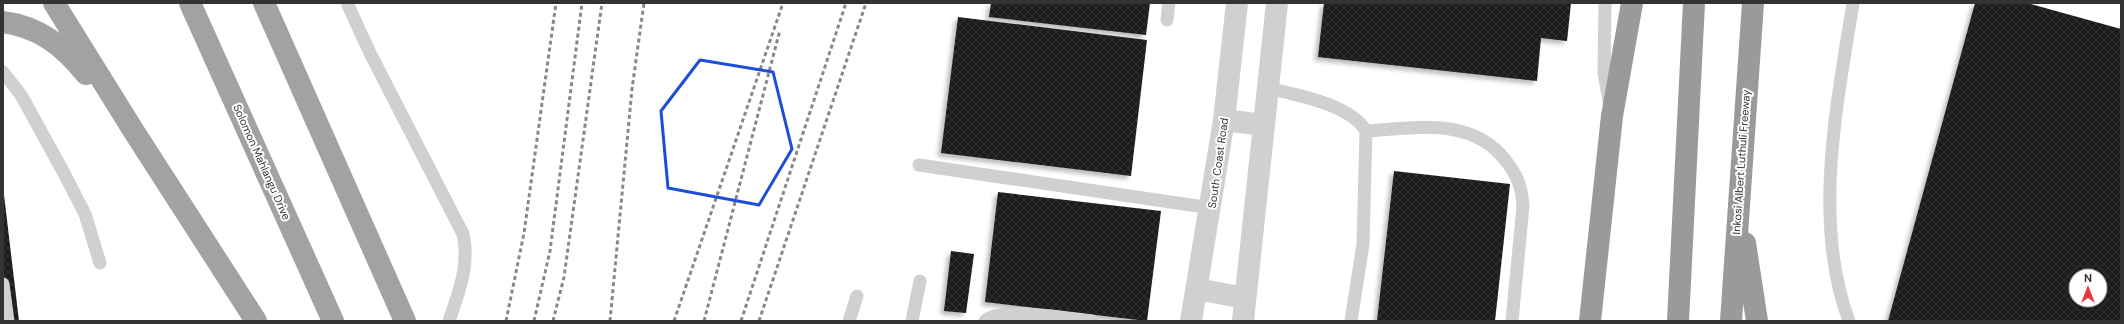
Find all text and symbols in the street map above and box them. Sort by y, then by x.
street label: Inkosi Albert Luthuli Freeway [1729,89,1753,235]
street label: Solomon Mahlangu Drive [230,102,294,222]
street label: South Coast Road [1205,117,1231,209]
north arrow [2068,268,2108,308]
text: N [2084,271,2092,285]

